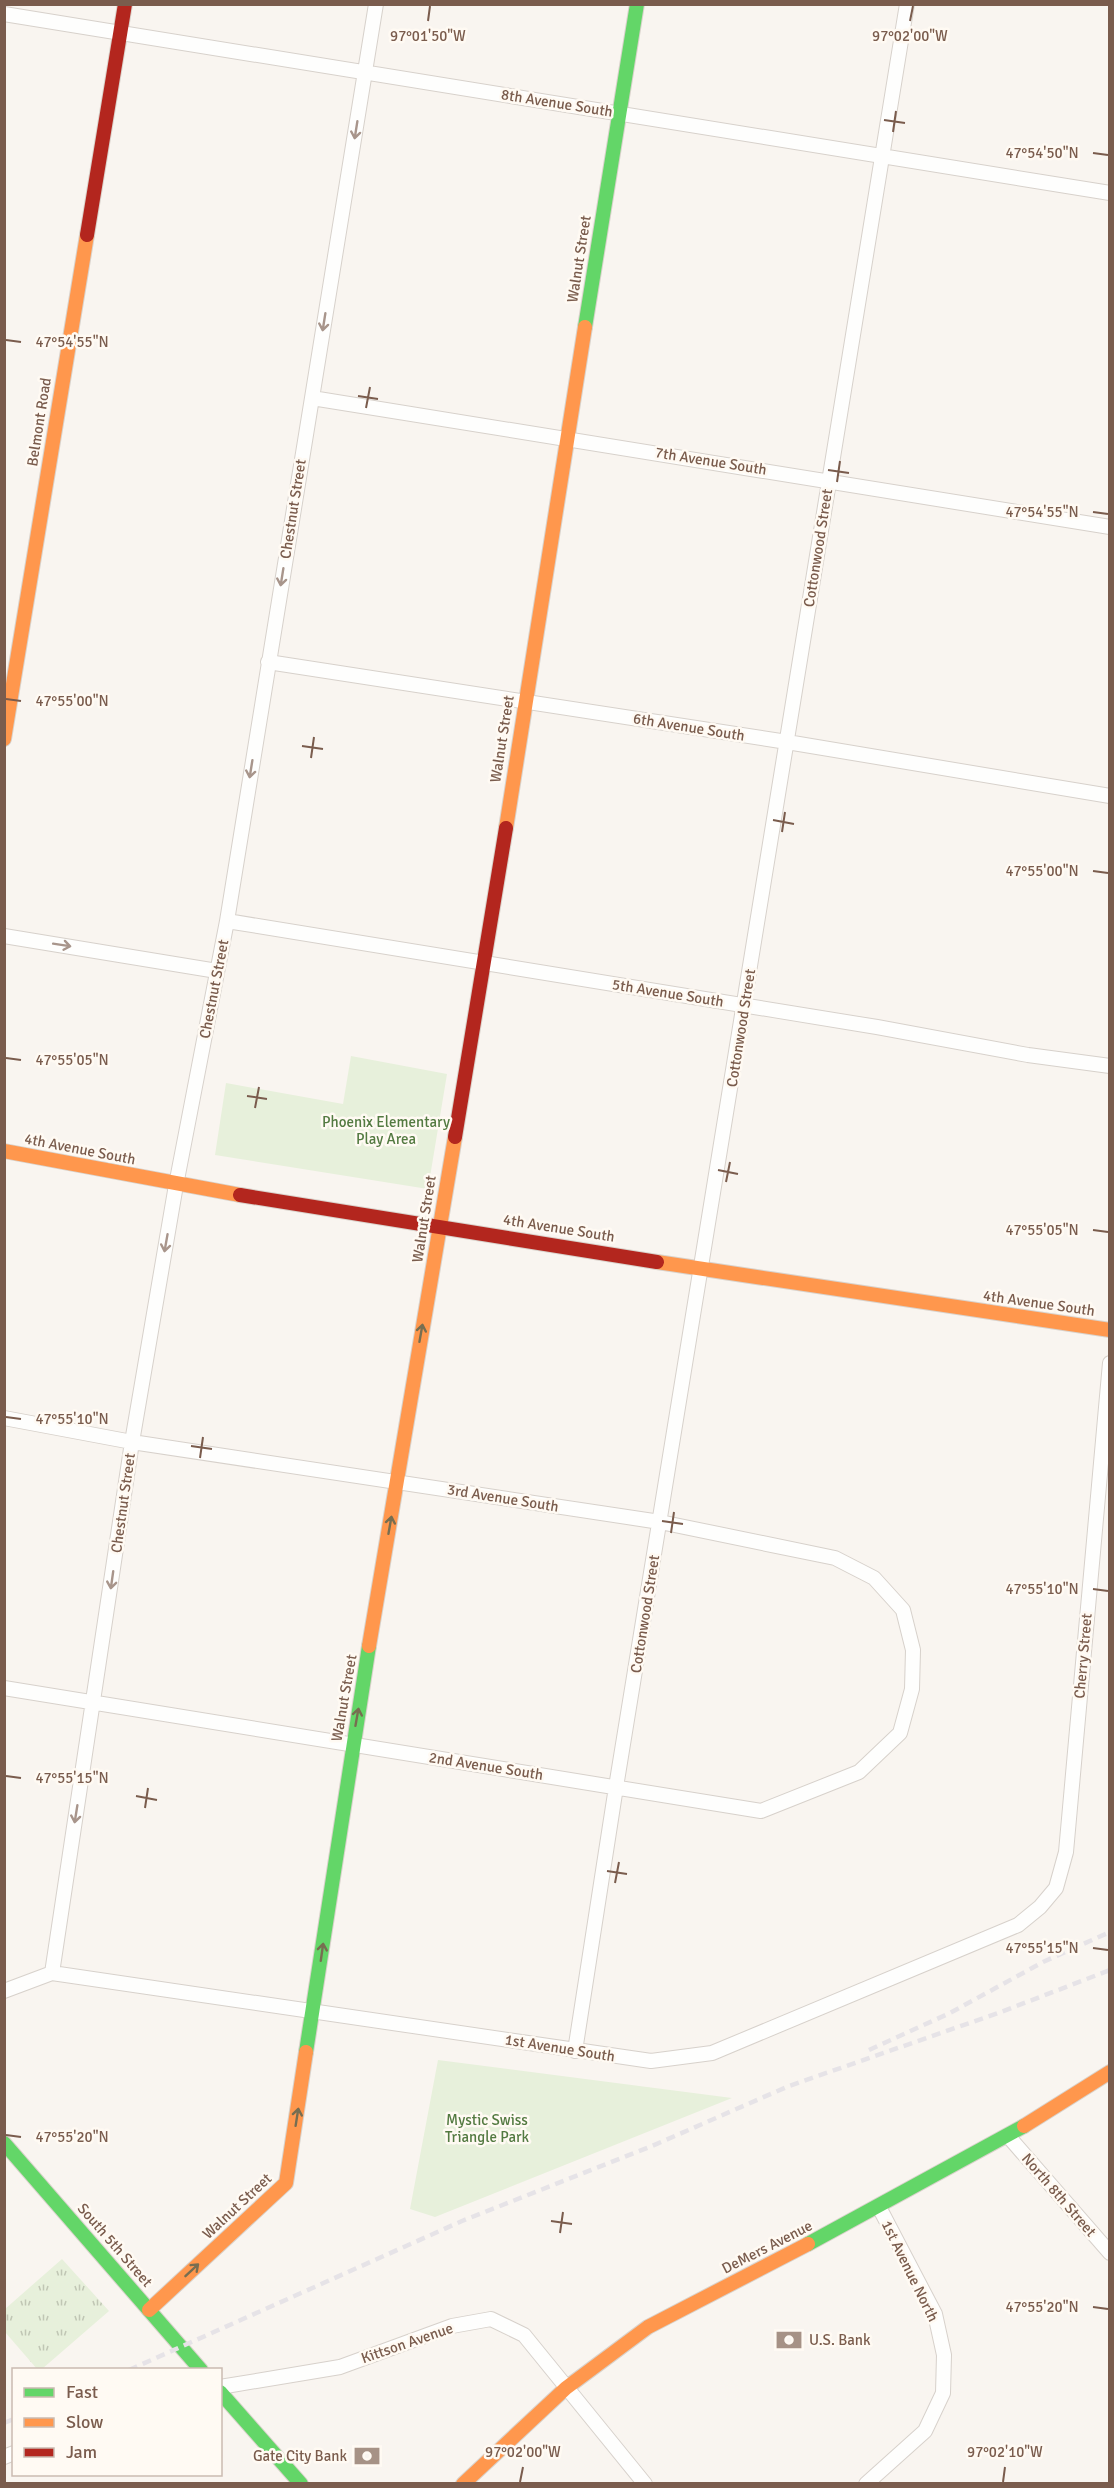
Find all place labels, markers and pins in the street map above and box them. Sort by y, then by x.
bank icon: U.S. Bank [774,2325,804,2355]
place label: U.S. Bank [809,2331,871,2349]
bank icon: Gate City Bank [352,2441,382,2471]
place label: Gate City Bank [253,2447,347,2465]

